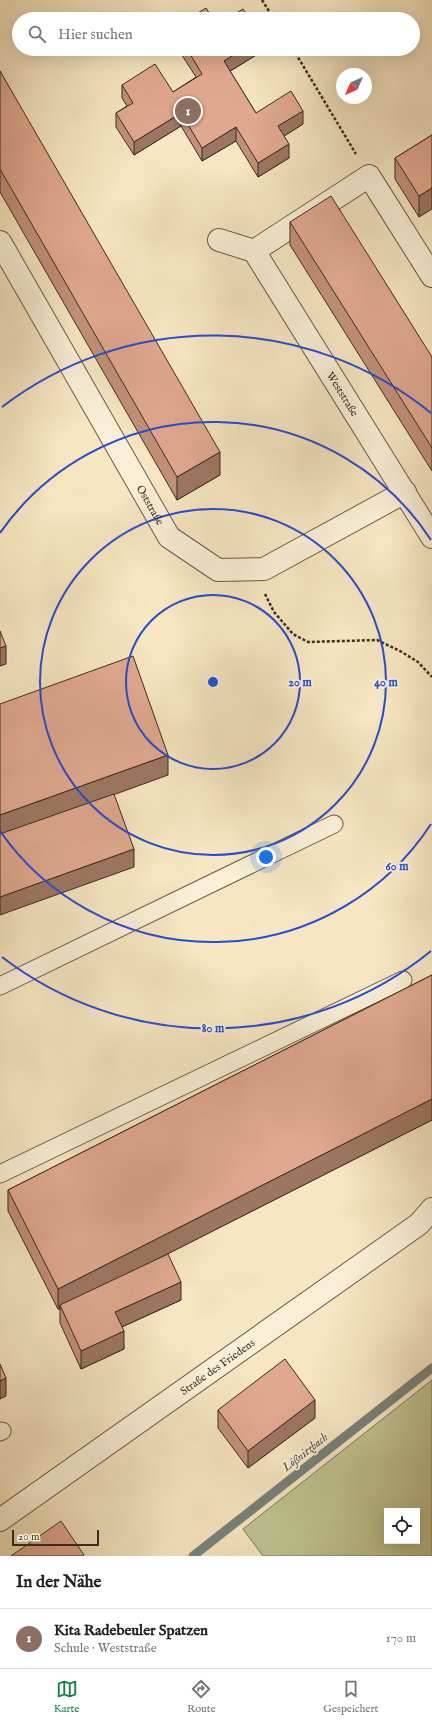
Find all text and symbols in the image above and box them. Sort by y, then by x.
search box [12,12,420,56]
icon: search [26,23,48,45]
text: Hier suchen [58,25,133,44]
north arrow [336,68,372,104]
pin: 1 [175,96,201,126]
street label: Weststraße [323,370,361,419]
street label: Oststraße [133,483,167,528]
centre of rings [206,675,220,689]
text: 20 m [288,675,312,690]
text: 40 m [374,675,399,690]
your location [256,847,276,867]
text: 60 m [386,859,409,874]
text: 80 m [202,1021,225,1036]
street label: Straße des Friedens [178,1336,258,1398]
water label: Lößnitzbach [279,1430,331,1475]
map controls [384,1508,420,1544]
button: locate [384,1508,420,1544]
scale bar [12,1528,99,1547]
text: 20 m [18,1530,39,1544]
text: In der Nähe [16,1572,101,1593]
text: Kita Radebeuler Spatzen [54,1621,208,1640]
text: 1 [27,1630,31,1647]
text: 170 m [386,1630,416,1647]
text: Schule · Weststraße [54,1640,157,1657]
tab: Karte [54,1678,79,1716]
tab: Route [187,1678,216,1716]
tab: Gespeichert [323,1678,378,1716]

